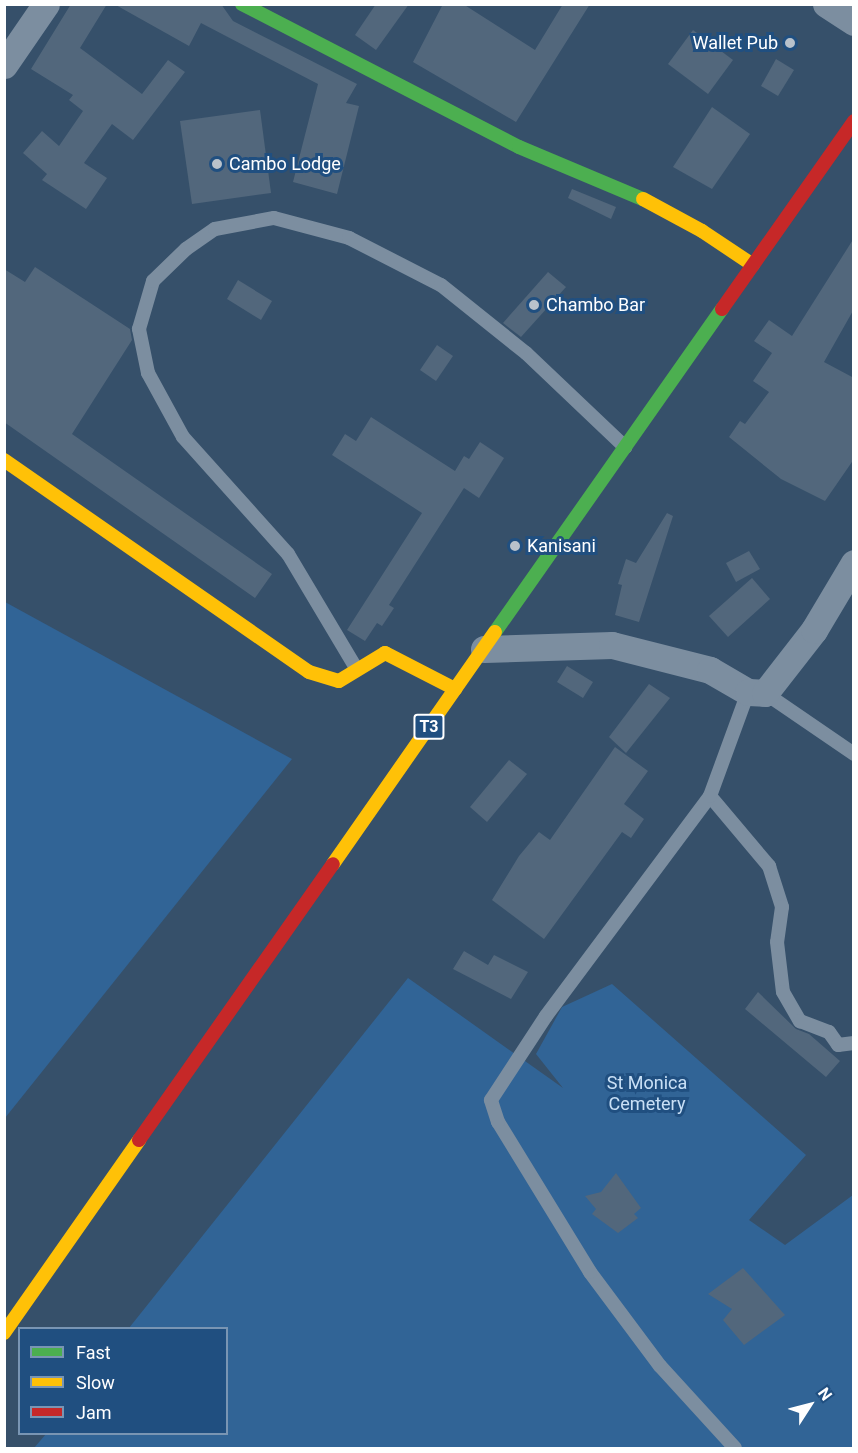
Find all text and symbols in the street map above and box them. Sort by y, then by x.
place label: Wallet Pub [692,32,778,54]
marker: Wallet Pub [783,36,797,50]
place label: Cambo Lodge [229,153,341,175]
marker: Cambo Lodge [210,157,224,171]
place label: Chambo Bar [546,294,645,316]
marker: Chambo Bar [527,298,541,312]
place label: Kanisani [527,535,596,557]
marker: Kanisani [508,539,522,553]
road number: T3 [412,714,446,740]
park label: St Monica Cemetery [607,1073,687,1116]
legend [18,1327,228,1435]
text: Fast [76,1342,111,1363]
text: Slow [76,1372,115,1393]
north arrow [780,1375,840,1435]
text: N [814,1384,836,1404]
text: Jam [76,1402,112,1423]

